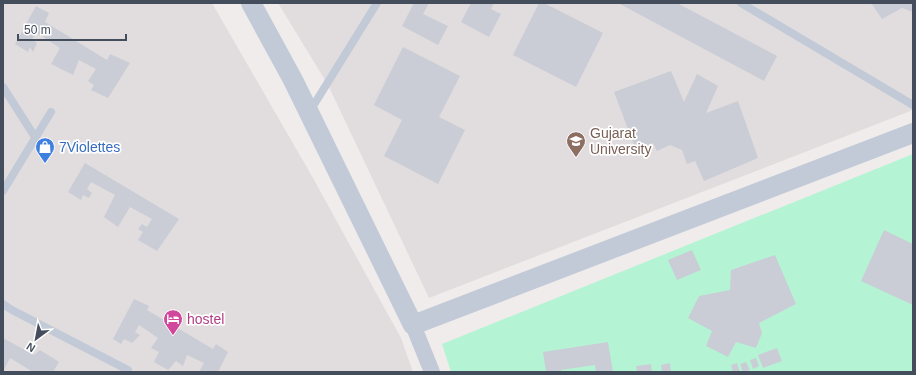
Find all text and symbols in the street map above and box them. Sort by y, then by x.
scale bar [18,16,126,42]
text: 50 m [24,23,51,37]
place label: Gujarat University [590,125,651,157]
school or university icon: Gujarat University [565,130,587,158]
shop icon: 7Violettes [34,136,56,164]
place label: 7Violettes [59,139,120,155]
hotel icon: hostel [162,308,184,336]
place label: hostel [187,311,224,327]
north arrow [16,319,56,359]
text: N [24,340,37,355]

